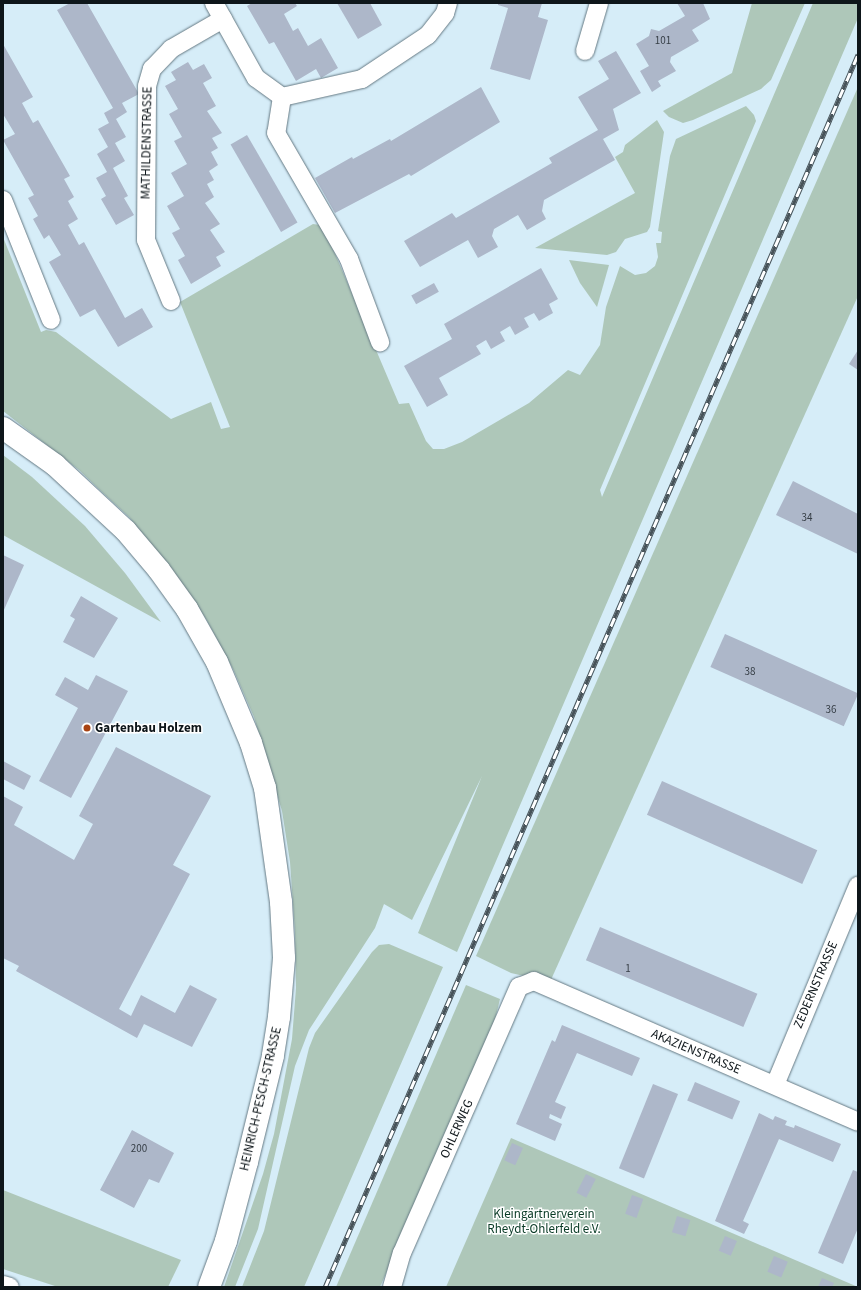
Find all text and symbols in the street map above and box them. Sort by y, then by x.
house number: 101 [655,34,671,48]
street label: MATHILDENSTRASSE [138,86,156,200]
house number: 34 [802,511,812,525]
house number: 38 [745,665,755,679]
house number: 36 [826,703,836,717]
place label: Gartenbau Holzem [95,720,202,736]
marker: Gartenbau Holzem [82,723,92,733]
street label: ZEDERNSTRASSE [791,939,841,1031]
house number: 1 [625,962,631,976]
street label: HEINRICH-PESCH-STRASSE [237,1025,285,1173]
street label: AKAZIENSTRASSE [649,1026,743,1078]
street label: OHLERWEG [437,1097,477,1161]
house number: 200 [131,1142,147,1156]
park label: Kleingärtnerverein Rheydt-Ohlerfeld e.V. [487,1207,601,1238]

